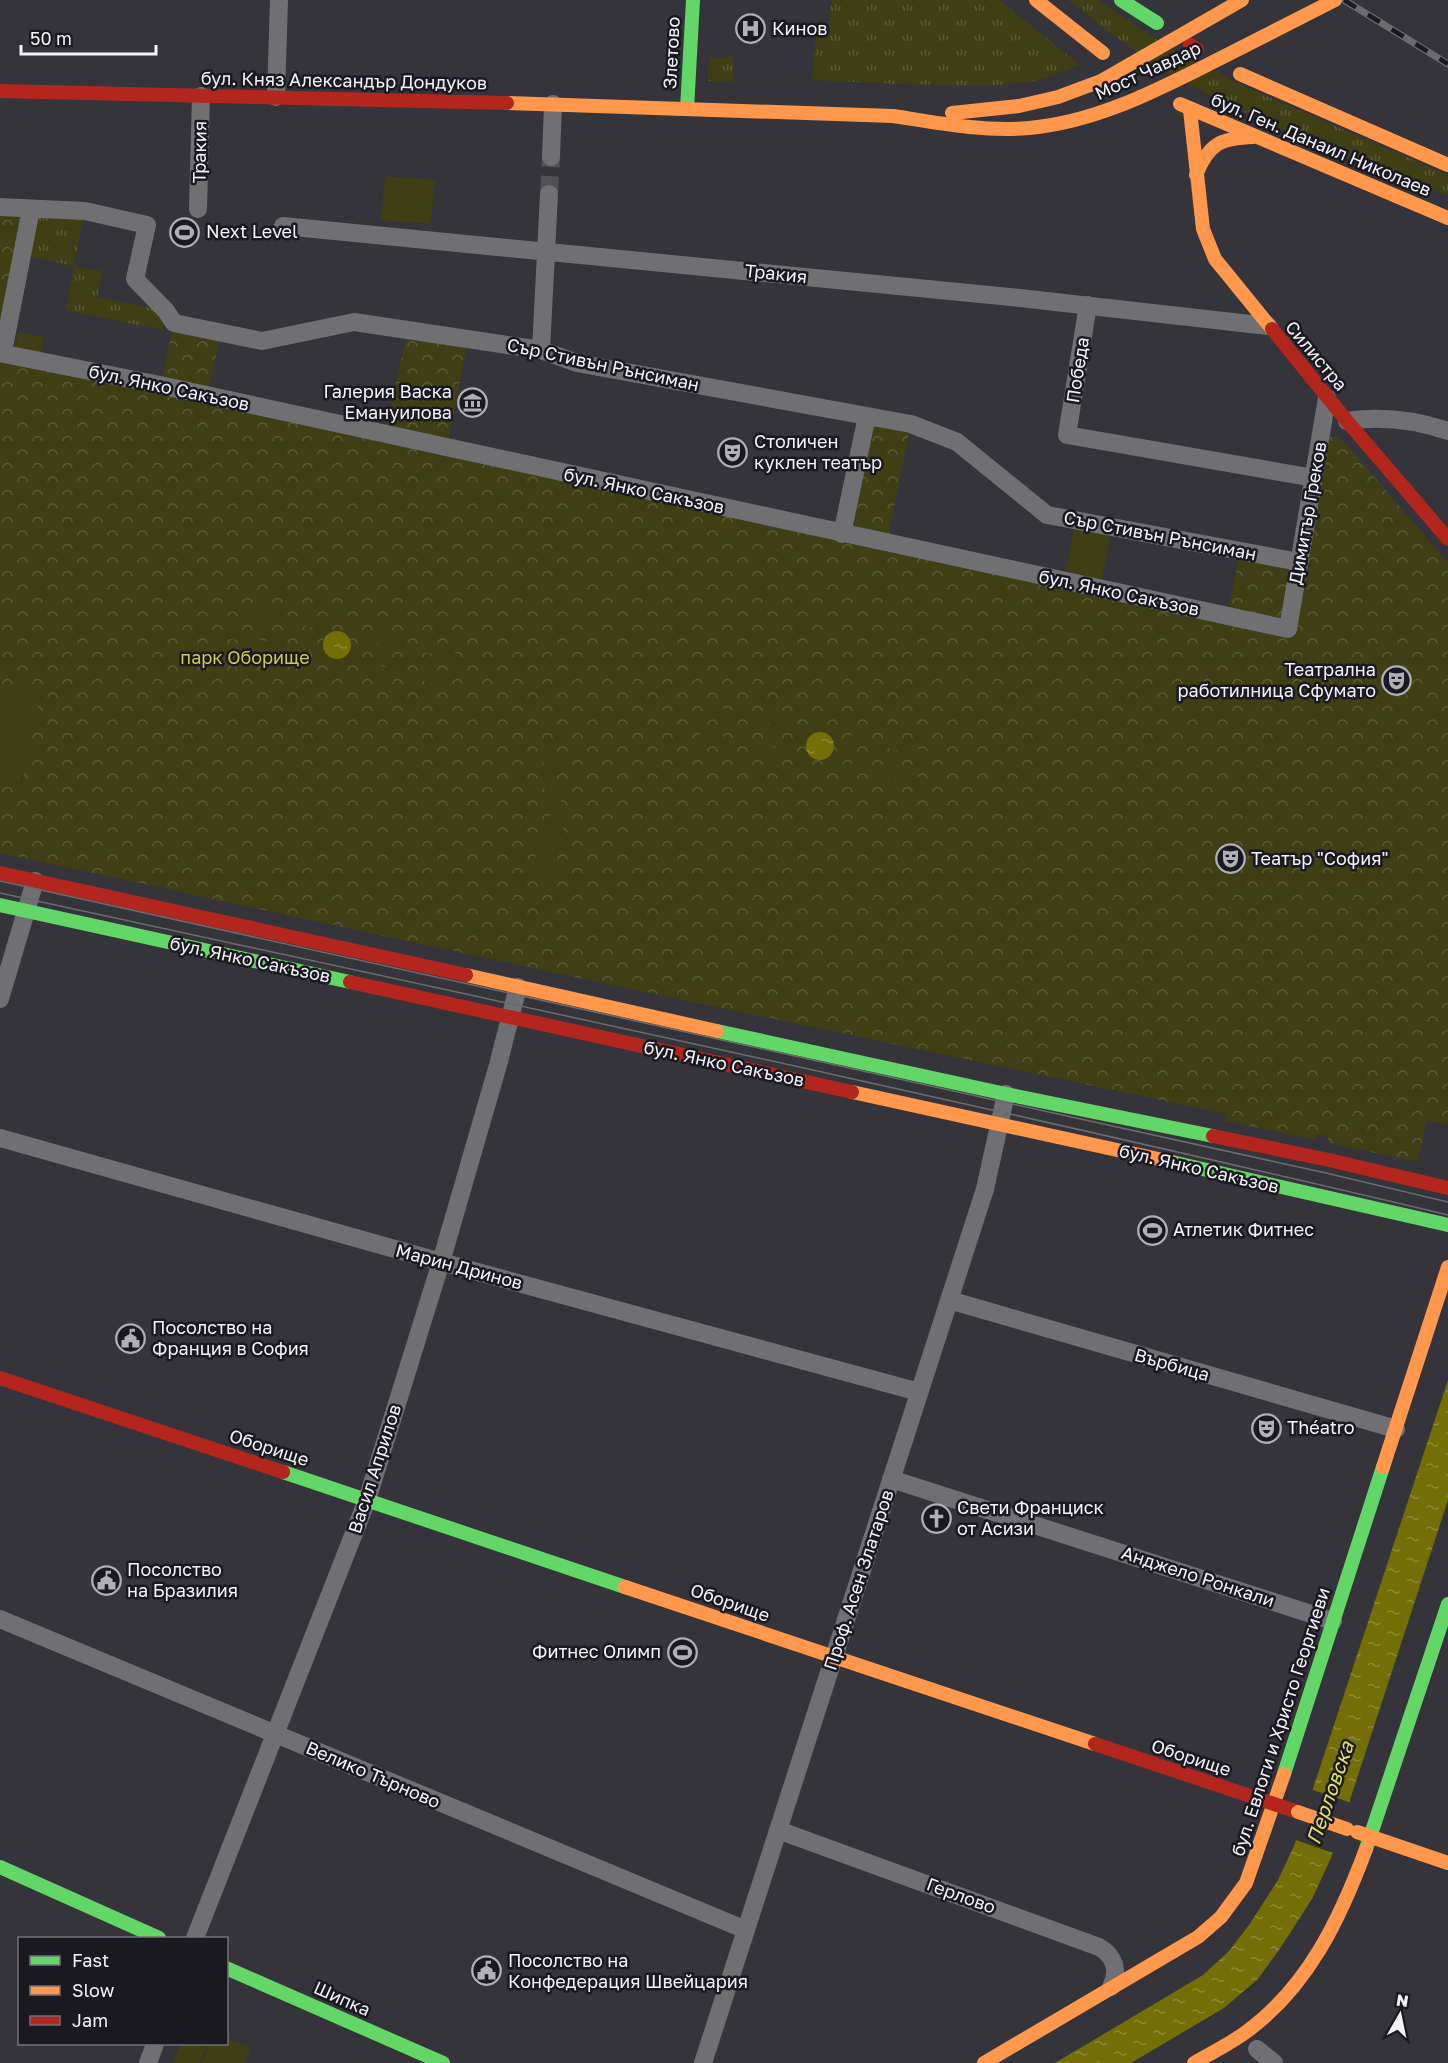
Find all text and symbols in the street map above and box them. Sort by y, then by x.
hospital icon: Кинов [735,13,767,45]
street label: Злетово [658,16,684,90]
place label: Кинов [772,17,828,39]
scale bar [21,18,156,56]
text: 50 m [30,27,72,49]
street label: Мост Чавдар [1091,36,1204,104]
street label: бул. Княз Александър Дондуков [201,67,487,93]
street label: бул. Ген. Данаил Николаев [1208,88,1435,201]
street label: Тракия [187,121,211,183]
sports icon: Next Level [169,216,201,248]
place label: Next Level [206,220,298,242]
street label: Тракия [744,259,808,287]
street label: Силистра [1281,316,1352,395]
street label: Сър Стивън Рънсиман [505,333,701,395]
street label: Победа [1061,335,1093,404]
street label: бул. Янко Сакъзов [87,359,251,415]
place label: Галерия Васка Емануилова [323,380,452,423]
museum icon: Галерия Васка Емануилова [457,386,489,418]
place label: Столичен куклен театър [754,430,882,473]
theatre icon: Столичен куклен театър [717,436,749,468]
street label: Димитър Греков [1284,440,1330,586]
street label: бул. Янко Сакъзов [562,462,726,518]
street label: Сър Стивън Рънсиман [1062,506,1259,565]
street label: бул. Янко Сакъзов [1037,564,1201,620]
park label: парк Оборище [180,646,310,668]
place label: Театрална работилница Сфумато [1177,658,1376,701]
theatre icon: Театрална работилница Сфумато [1381,664,1413,696]
theatre icon: Театър "София" [1214,843,1246,875]
place label: Театър "София" [1251,847,1388,869]
street label: бул. Янко Сакъзов [168,931,332,987]
street label: бул. Янко Сакъзов [642,1035,806,1091]
street label: бул. Янко Сакъзов [1117,1139,1281,1197]
sports icon: Атлетик Фитнес [1136,1214,1168,1246]
place label: Атлетик Фитнес [1173,1218,1314,1240]
street label: Марин Дринов [393,1239,525,1294]
place label: Посолство на Франция в София [152,1316,309,1359]
public building icon: Посолство на Франция в София [115,1322,147,1354]
street label: Върбица [1132,1343,1212,1385]
street label: Васил Априлов [343,1401,405,1536]
theatre icon: Théatro [1250,1412,1282,1444]
place label: Théatro [1287,1416,1355,1438]
street label: Оборище [227,1424,312,1470]
street label: Проф. Асен Златаров [818,1487,898,1673]
place label: Свети Франциск от Асизи [957,1496,1104,1539]
church icon: Свети Франциск от Асизи [920,1502,952,1534]
street label: Анджело Ронкали [1119,1541,1278,1611]
place label: Посолство на Бразилия [127,1558,238,1601]
public building icon: Посолство на Бразилия [90,1564,122,1596]
street label: Оборище [688,1578,773,1626]
street label: бул. Евлоги и Христо Георгиеви [1226,1585,1334,1859]
sports icon: Фитнес Олимп [666,1636,698,1668]
place label: Фитнес Олимп [532,1640,661,1662]
street label: Оборище [1149,1734,1234,1780]
street label: Велико Търново [303,1736,444,1812]
water label: Перловска [1300,1737,1358,1847]
street label: Герлово [924,1872,999,1918]
legend [18,1937,228,2045]
text: Fast [72,1949,109,1971]
place label: Посолство на Конфедерация Швейцария [508,1949,748,1992]
public building icon: Посолство на Конфедерация Швейцария [471,1955,503,1987]
street label: Шипка [311,1976,374,2020]
text: Slow [72,1979,115,2001]
north arrow [1370,1985,1430,2045]
text: N [1395,1989,1410,2011]
text: Jam [72,2009,108,2031]

